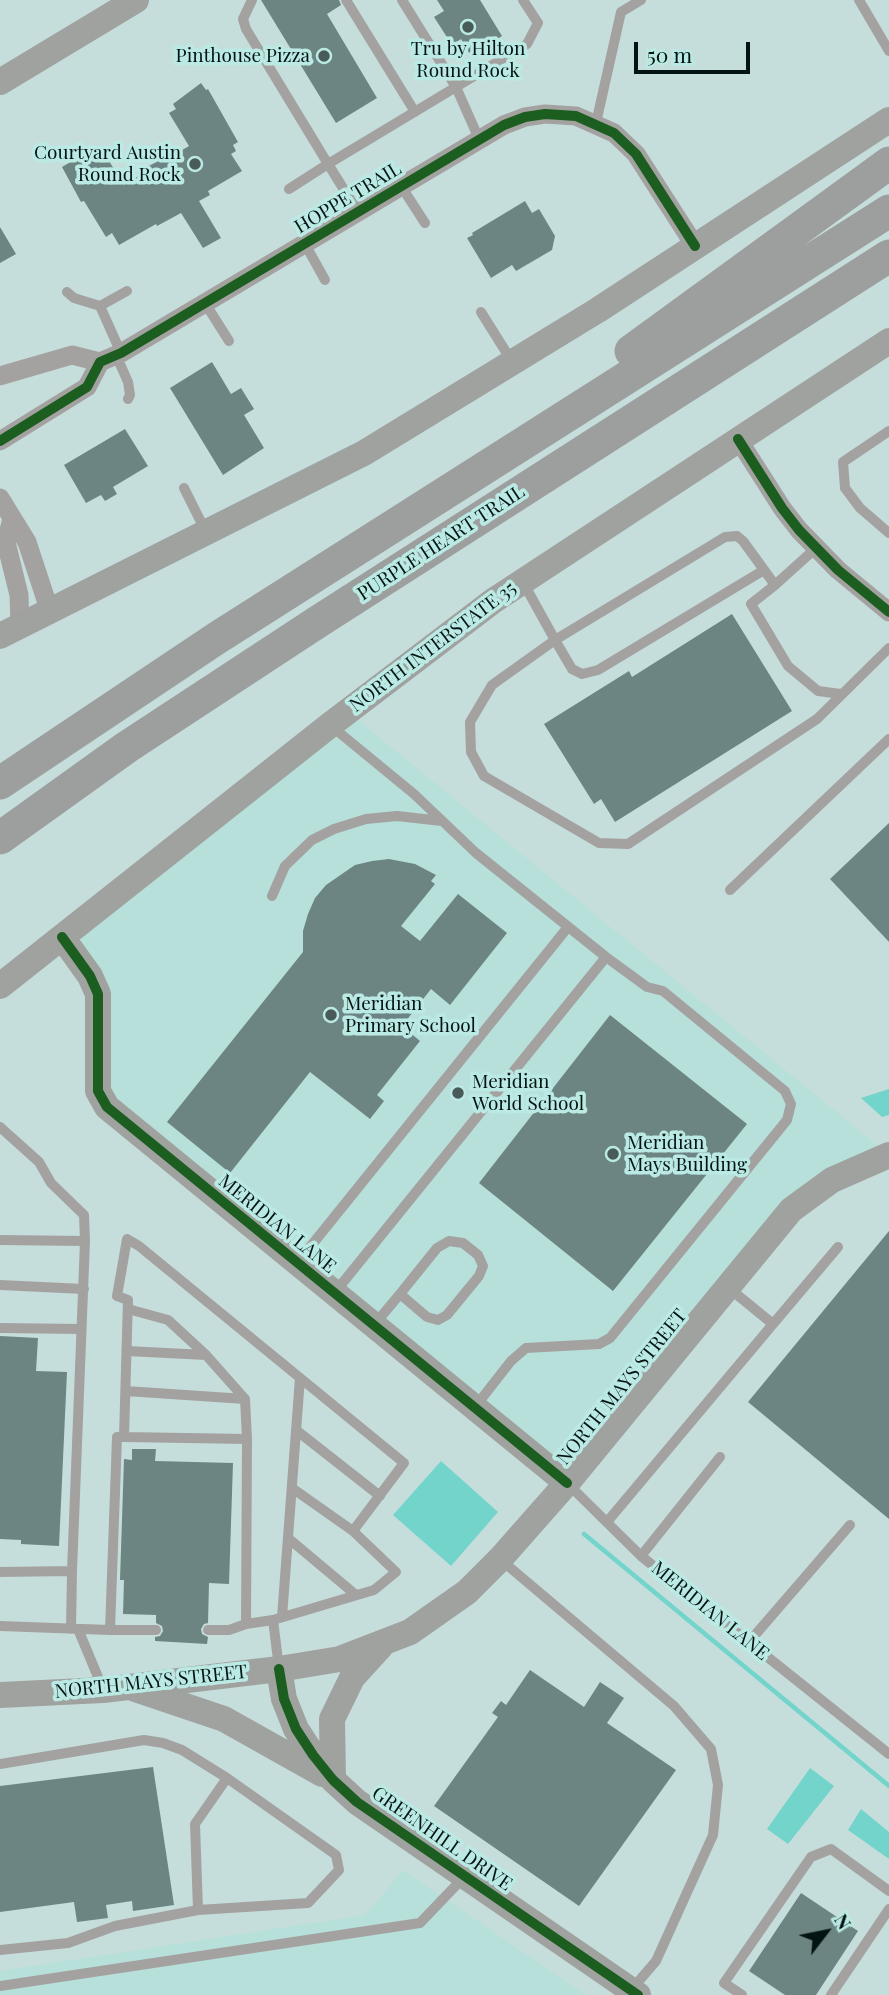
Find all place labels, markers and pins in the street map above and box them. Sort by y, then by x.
marker: Tru by Hilton Round Rock [460,19,476,35]
place label: Tru by Hilton Round Rock [411,38,525,82]
place label: Pinthouse Pizza [176,45,310,67]
marker: Pinthouse Pizza [316,48,332,64]
place label: Courtyard Austin Round Rock [34,142,181,186]
marker: Courtyard Austin Round Rock [187,156,203,172]
place label: Meridian Primary School [345,993,476,1037]
marker: Meridian Primary School [323,1007,339,1023]
place label: Meridian World School [472,1071,584,1115]
marker: Meridian World School [450,1085,466,1101]
place label: Meridian Mays Building [627,1132,747,1176]
marker: Meridian Mays Building [605,1146,621,1162]

